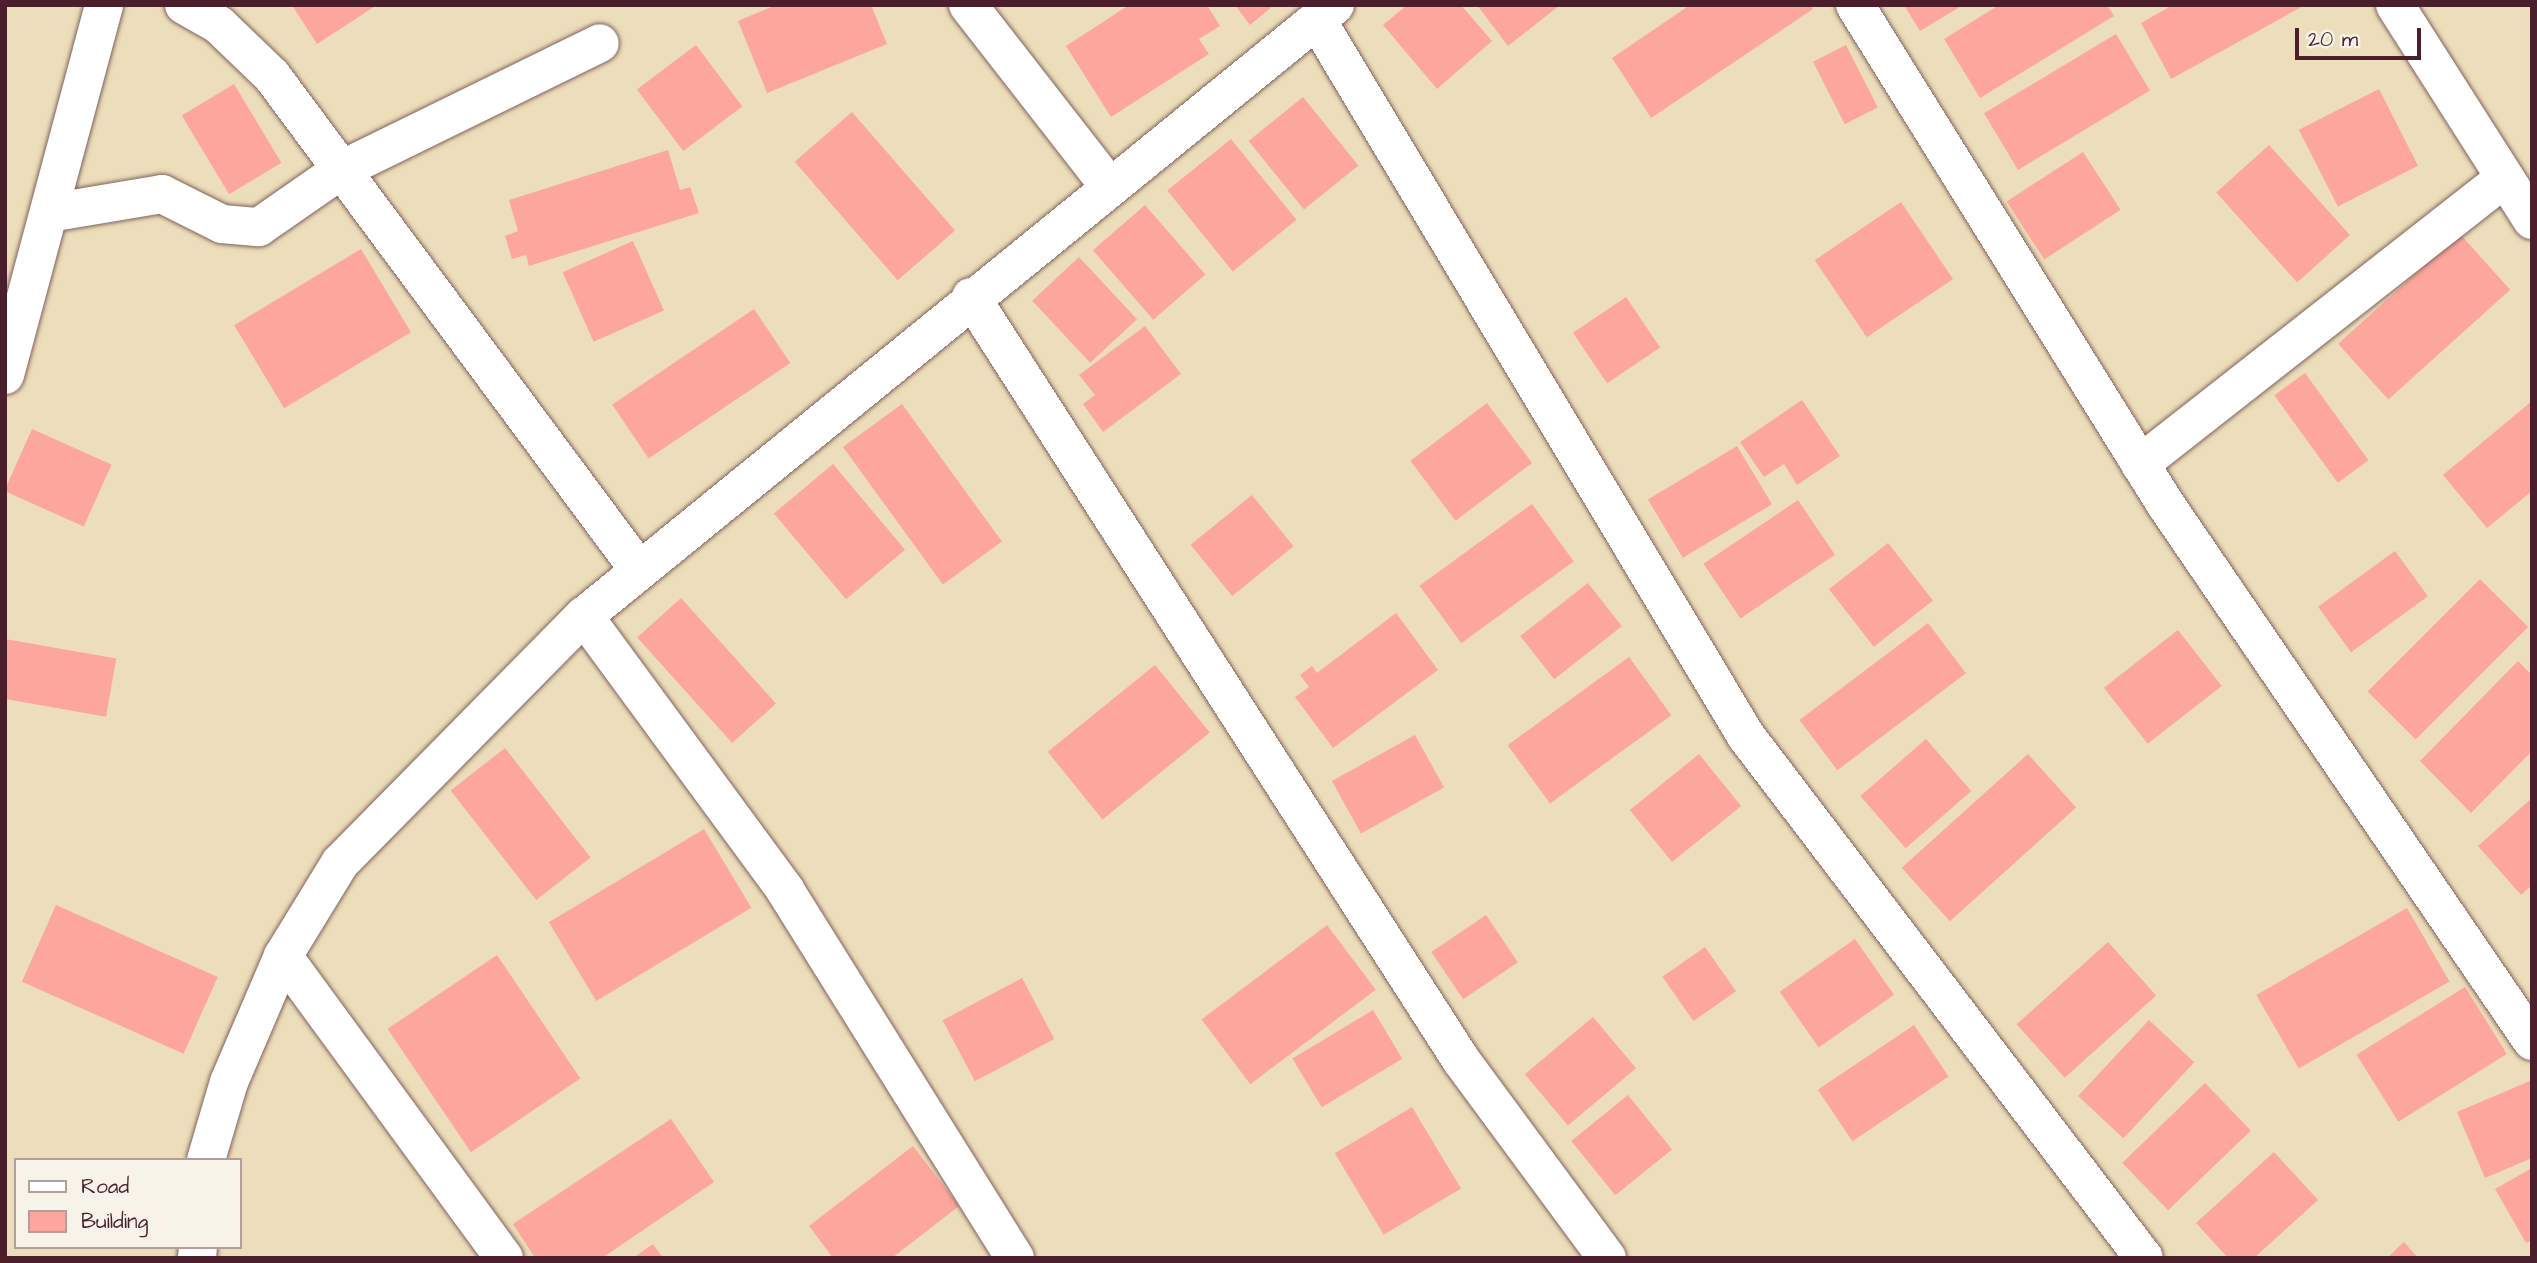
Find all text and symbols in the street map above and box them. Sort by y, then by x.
scale bar [2299,14,2425,58]
text: 20 m [2308,25,2358,54]
legend [14,1158,242,1249]
text: Road [81,1172,129,1201]
text: Building [81,1207,148,1236]

